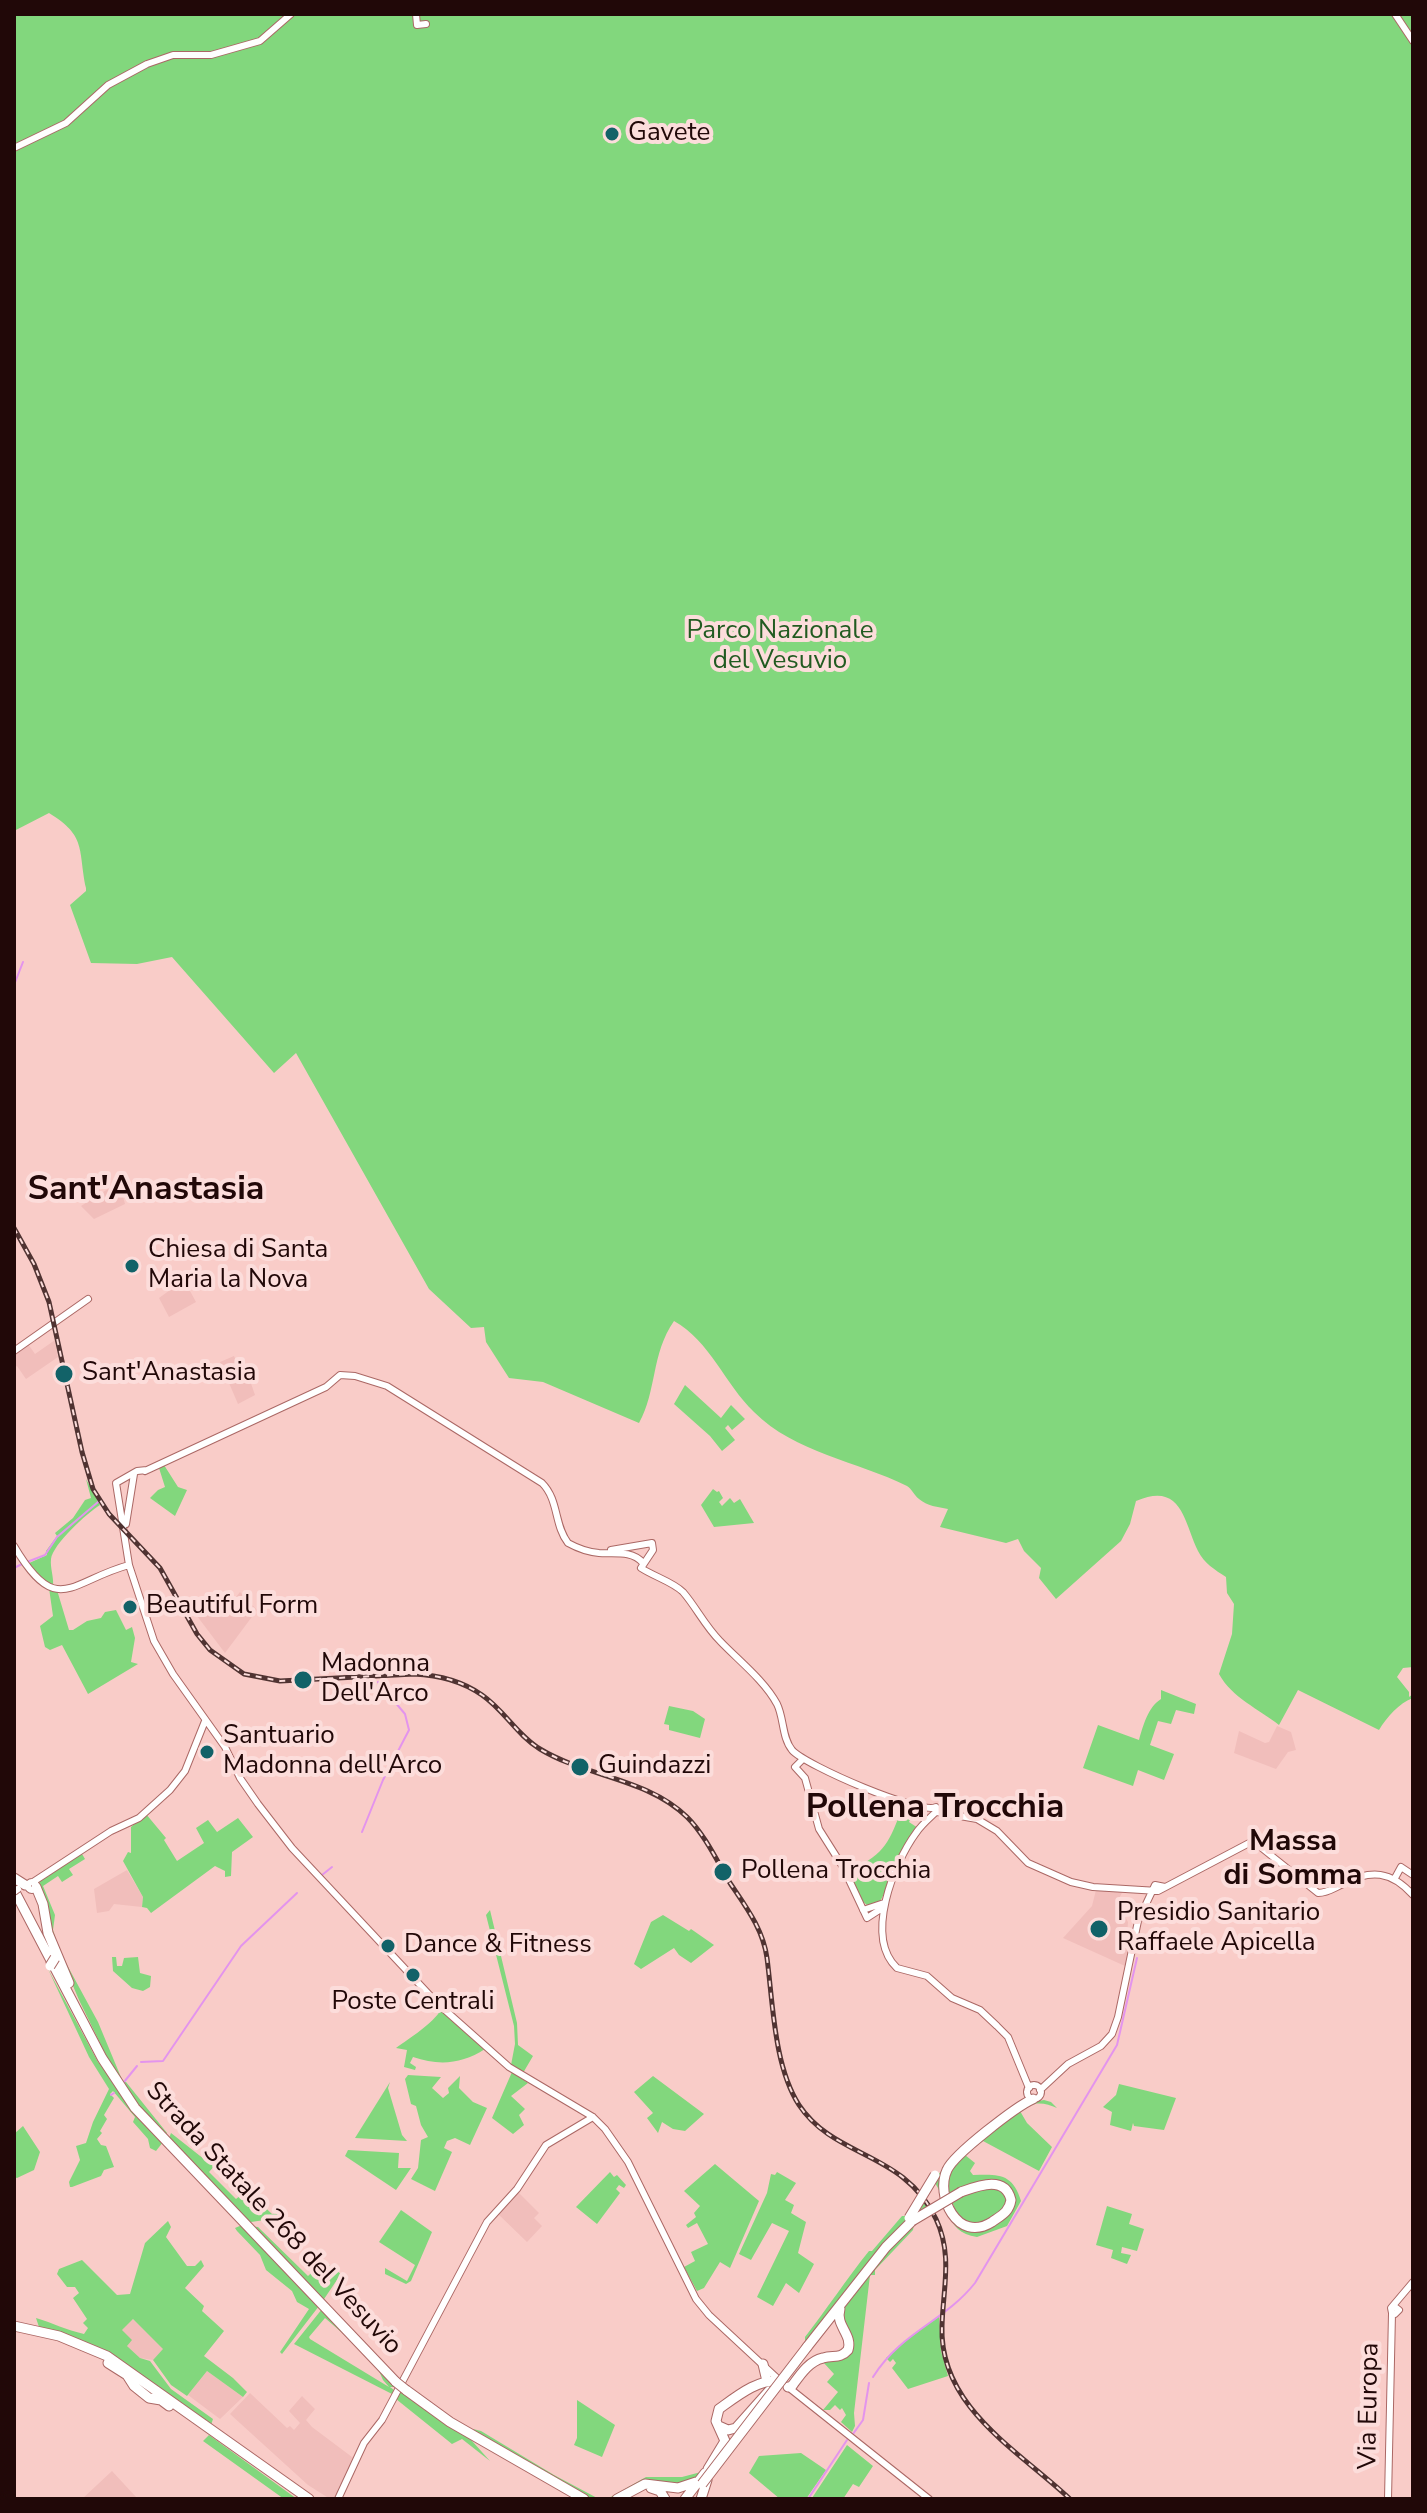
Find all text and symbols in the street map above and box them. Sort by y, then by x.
place label: Gavete [628,118,710,150]
marker: Gavete [603,125,621,143]
park label: Parco Nazionale del Vesuvio [686,616,874,678]
district label: Sant'Anastasia [28,1171,264,1211]
place label: Chiesa di Santa Maria la Nova [148,1235,328,1296]
marker: Chiesa di Santa Maria la Nova [123,1257,141,1275]
place label: Sant'Anastasia [82,1358,256,1390]
marker: Sant'Anastasia [53,1363,75,1385]
place label: Beautiful Form [146,1591,318,1623]
marker: Beautiful Form [121,1598,139,1616]
place label: Madonna Dell'Arco [321,1649,430,1710]
marker: Madonna Dell'Arco [292,1669,314,1691]
place label: Santuario Madonna dell'Arco [223,1721,442,1782]
marker: Santuario Madonna dell'Arco [198,1743,216,1761]
place label: Guindazzi [598,1751,711,1783]
marker: Guindazzi [569,1756,591,1778]
district label: Pollena Trocchia [806,1789,1064,1829]
district label: Massa di Somma [1224,1825,1362,1896]
place label: Pollena Trocchia [741,1856,931,1888]
marker: Pollena Trocchia [712,1861,734,1883]
place label: Presidio Sanitario Raffaele Apicella [1117,1898,1320,1960]
marker: Presidio Sanitario Raffaele Apicella [1088,1918,1110,1940]
place label: Dance & Fitness [404,1930,592,1962]
marker: Dance & Fitness [379,1937,397,1955]
marker: Poste Centrali [404,1966,422,1984]
place label: Poste Centrali [331,1987,495,2019]
street label: Strada Statale 268 del Vesuvio [138,2076,408,2362]
street label: Via Europa [1353,2342,1387,2470]

